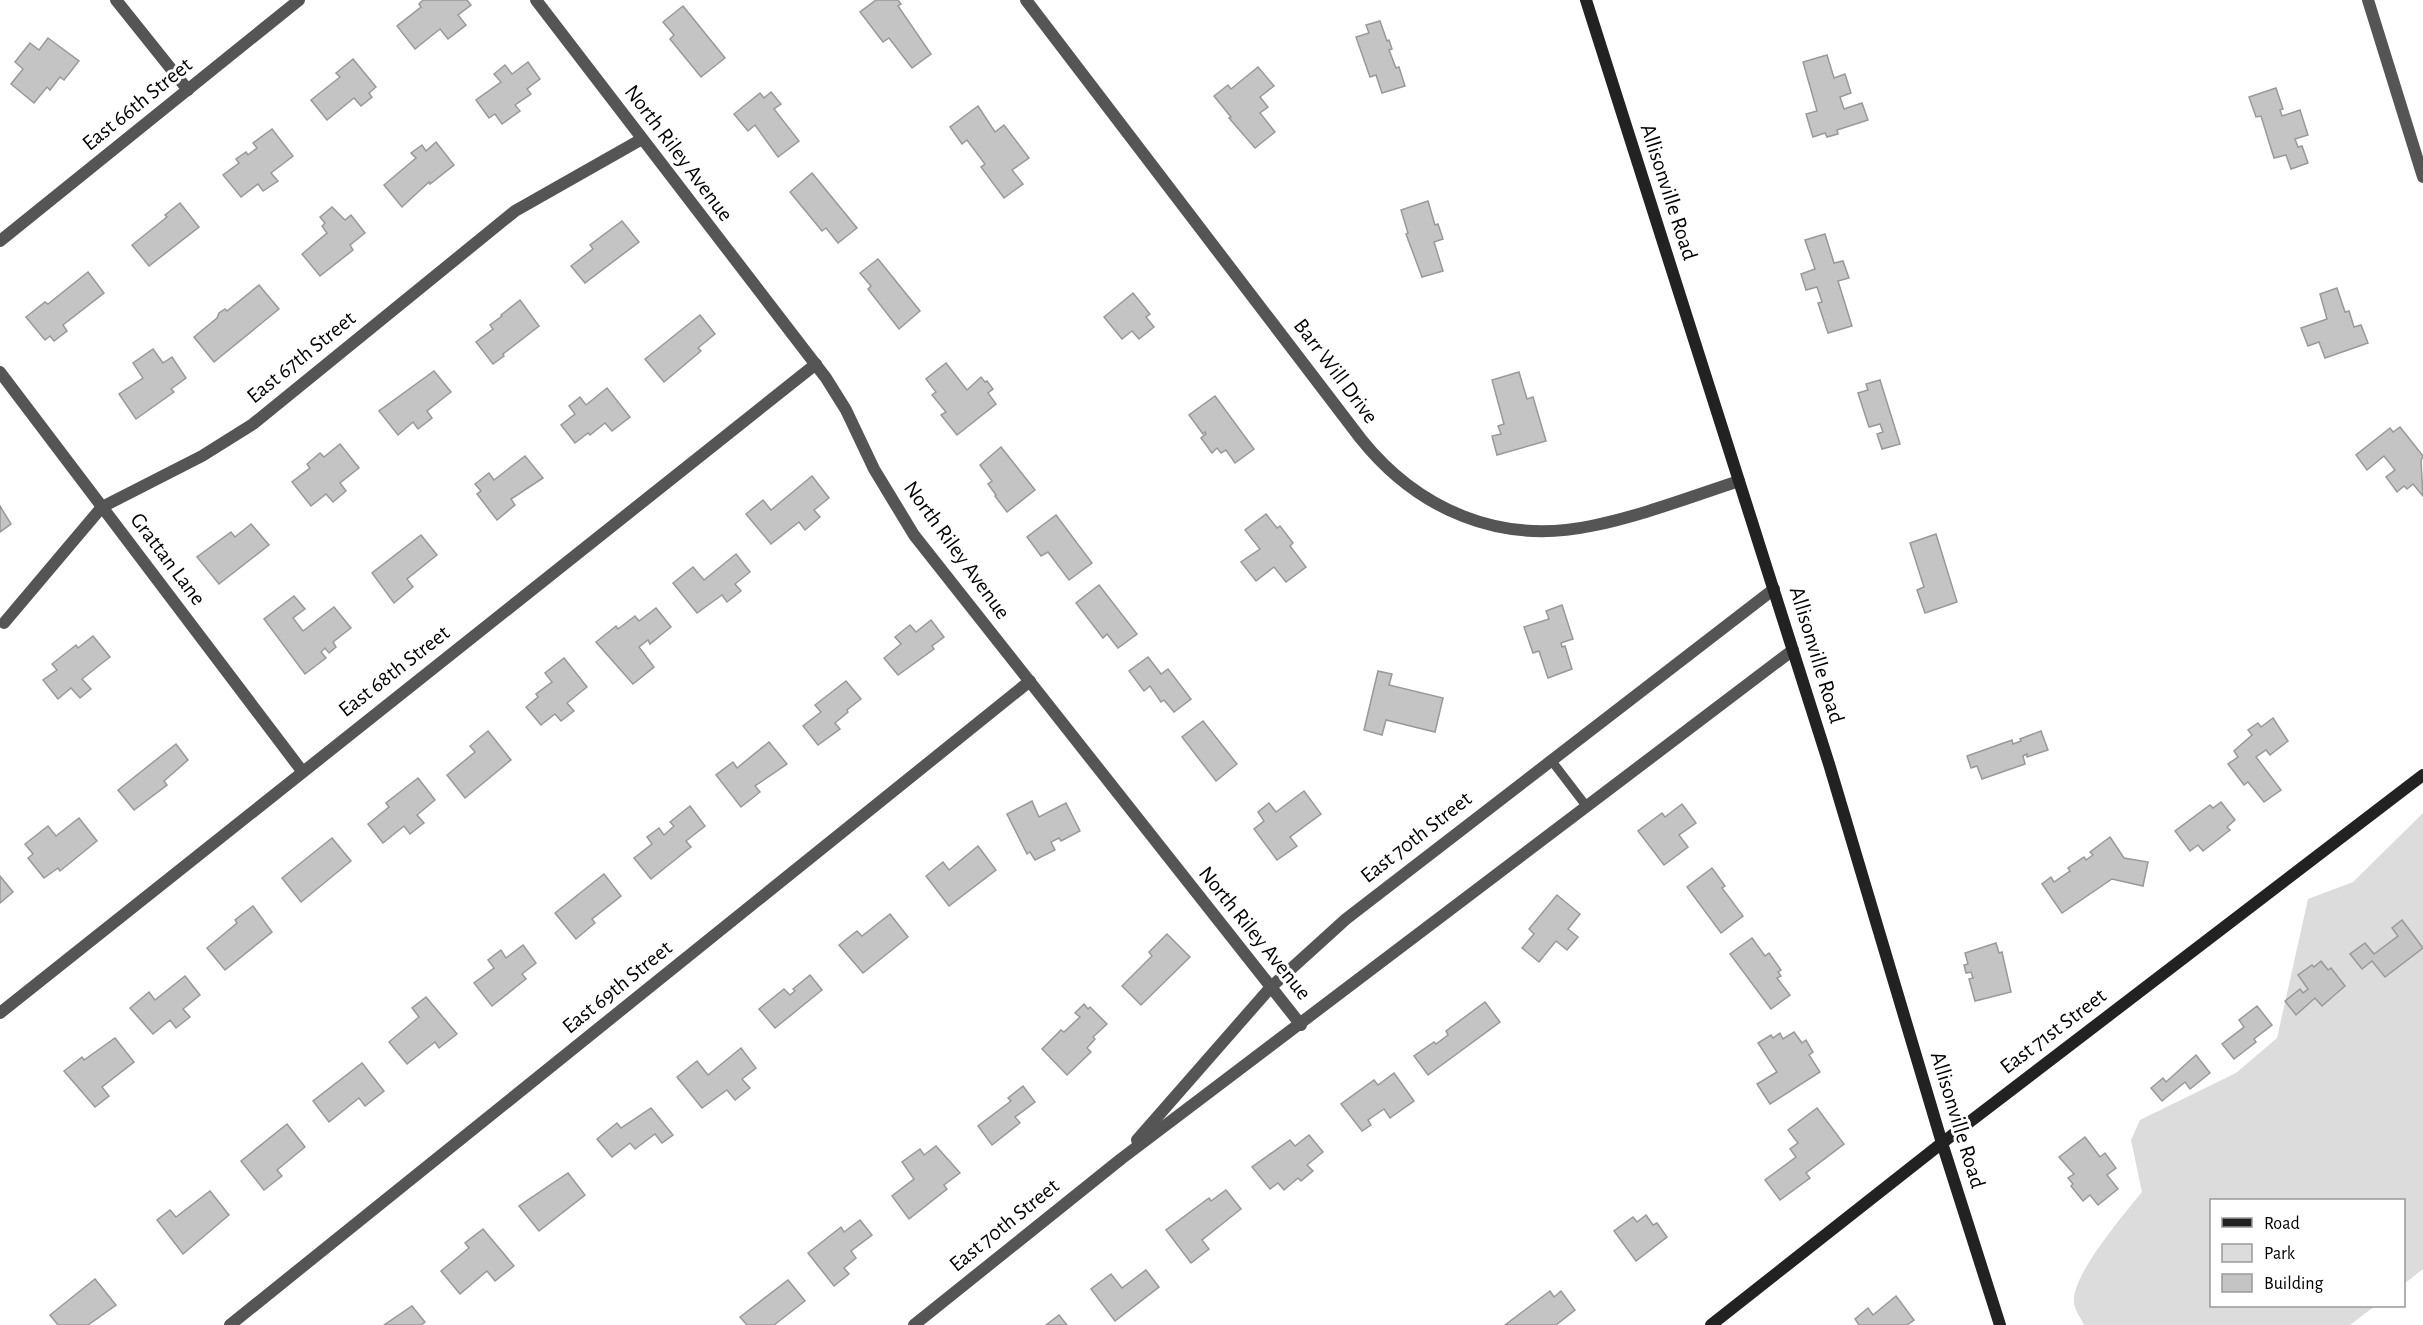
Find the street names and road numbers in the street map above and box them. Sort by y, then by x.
street label: East 66th Street [78,53,196,155]
street label: North Riley Avenue [621,81,737,225]
street label: Allisonville Road [1637,121,1701,263]
street label: East 67th Street [243,307,359,407]
street label: Barr Will Drive [1290,315,1382,427]
street label: North Riley Avenue [900,477,1014,623]
street label: Grattan Lane [126,509,210,609]
street label: Allisonville Road [1786,584,1848,726]
street label: East 68th Street [335,621,453,721]
street label: East 70th Street [1357,787,1475,887]
street label: North Riley Avenue [1195,862,1315,1004]
street label: East 69th Street [558,936,676,1038]
street label: East 71st Street [1996,984,2110,1078]
street label: Allisonville Road [1927,1049,1989,1191]
street label: East 70th Street [945,1174,1063,1276]

